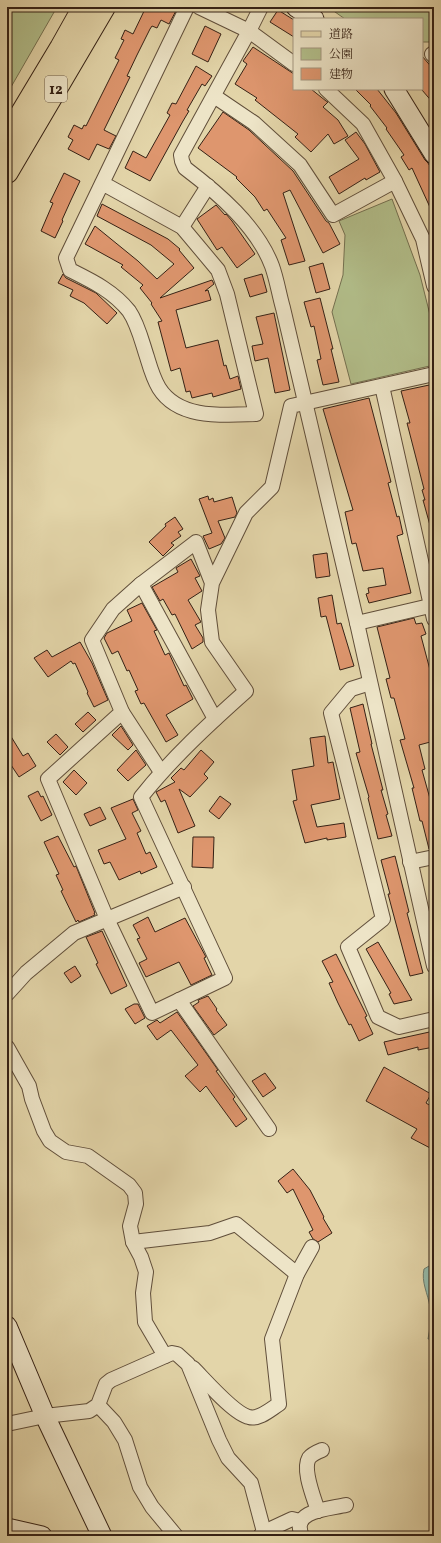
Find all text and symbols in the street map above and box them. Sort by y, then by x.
legend [293,18,423,90]
text: 道路 [329,27,353,43]
text: 公園 [329,47,353,63]
text: 建物 [329,67,353,83]
road number: 12 [45,76,67,102]

